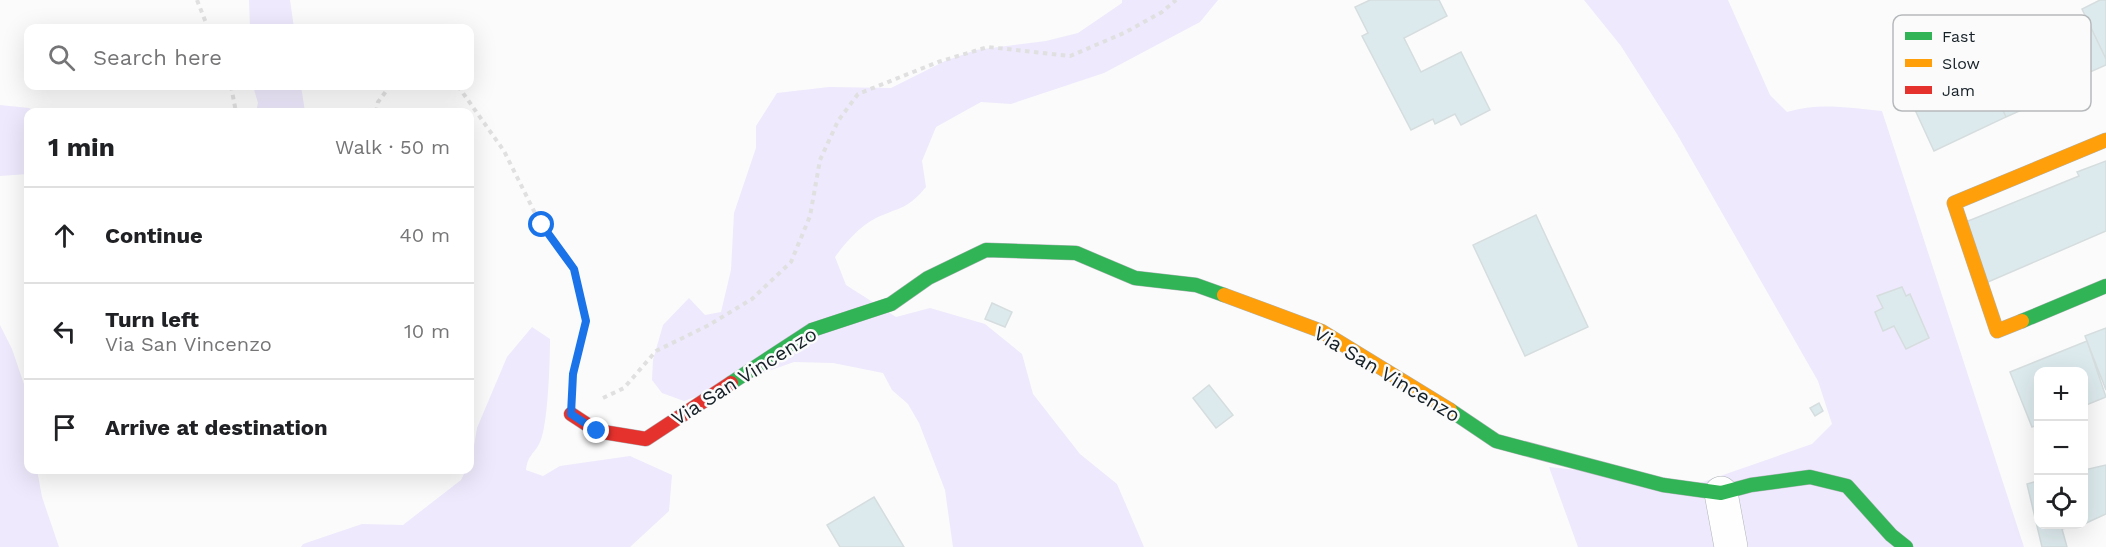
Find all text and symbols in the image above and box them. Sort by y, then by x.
legend [1893,15,2091,111]
search box [24,24,474,90]
text: Fast [1942,27,1975,46]
icon: search [45,41,78,74]
text: Search here [93,45,222,70]
text: Slow [1942,54,1980,73]
text: Jam [1942,81,1975,100]
text: 1 min [48,132,115,162]
text: Walk · 50 m [335,135,450,159]
route start [528,211,554,237]
icon: ahead [48,219,81,252]
text: Continue [105,223,203,248]
text: 40 m [399,223,450,247]
text: Turn left [105,307,199,332]
icon: left [48,315,81,348]
text: 10 m [404,319,450,343]
street label: Via San Vincenzo [1309,321,1465,427]
street label: Via San Vincenzo [667,322,821,430]
text: Via San Vincenzo [105,332,272,356]
map controls [2034,367,2088,529]
button: + [2034,367,2088,421]
icon: arrive [48,411,81,444]
text: Arrive at destination [105,415,328,440]
route end [583,417,609,443]
button: − [2034,421,2088,475]
button: locate [2034,475,2088,529]

